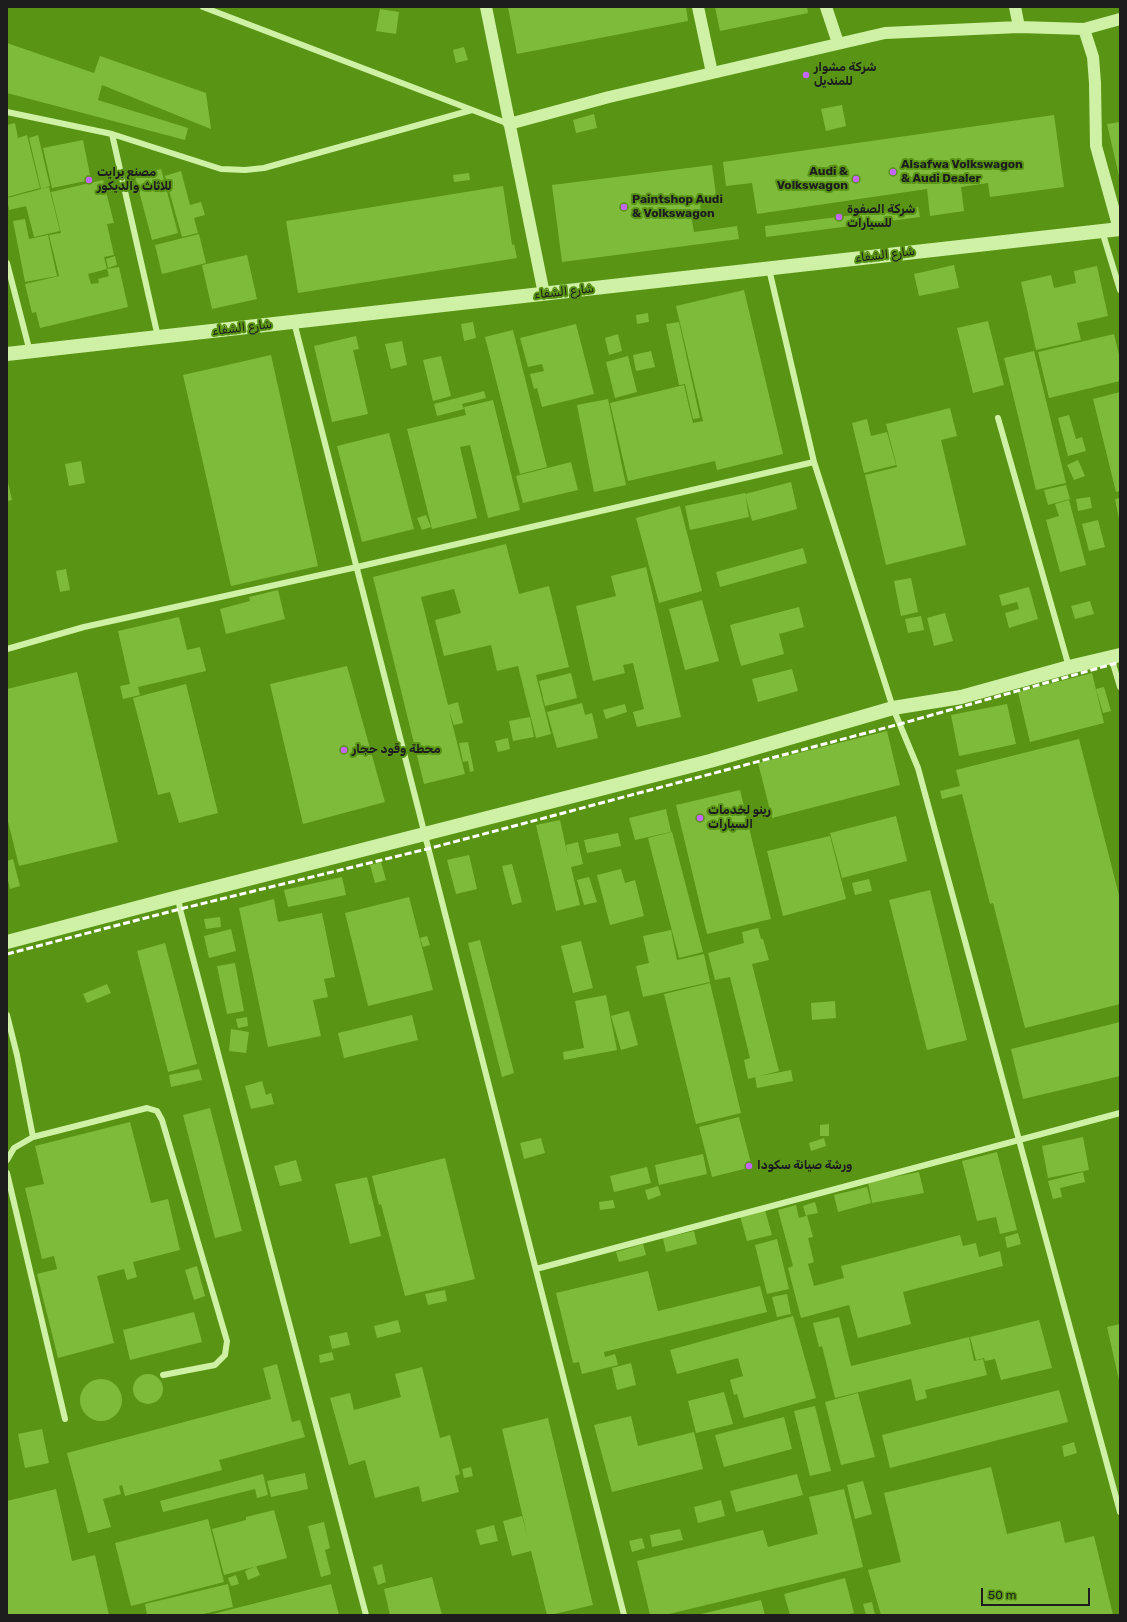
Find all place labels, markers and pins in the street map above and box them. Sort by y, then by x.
place label: شركة مشوار للمنديل [814,61,877,89]
marker: شركة مشوار للمنديل [801,70,811,80]
place label: Alsafwa Volkswagon & Audi Dealer [901,158,1023,186]
place label: Audi & Volkswagon [777,165,848,193]
place label: مصنع برايت للاثاث والديكور [97,166,172,194]
marker: Alsafwa Volkswagon & Audi Dealer [888,167,898,177]
marker: Audi & Volkswagon [851,174,861,184]
marker: مصنع برايت للاثاث والديكور [84,175,94,185]
place label: Paintshop Audi & Volkswagon [632,193,723,221]
marker: Paintshop Audi & Volkswagon [619,202,629,212]
place label: شركة الصفوة للسيارات [847,203,915,231]
marker: شركة الصفوة للسيارات [834,212,844,222]
place label: محطة وقود حجار [352,743,441,757]
marker: محطة وقود حجار [339,745,349,755]
place label: رينو لخدمات السيارات [708,804,771,832]
marker: رينو لخدمات السيارات [695,813,705,823]
place label: ورشة صيانة سكودا [757,1159,852,1173]
marker: ورشة صيانة سكودا [744,1161,754,1171]

